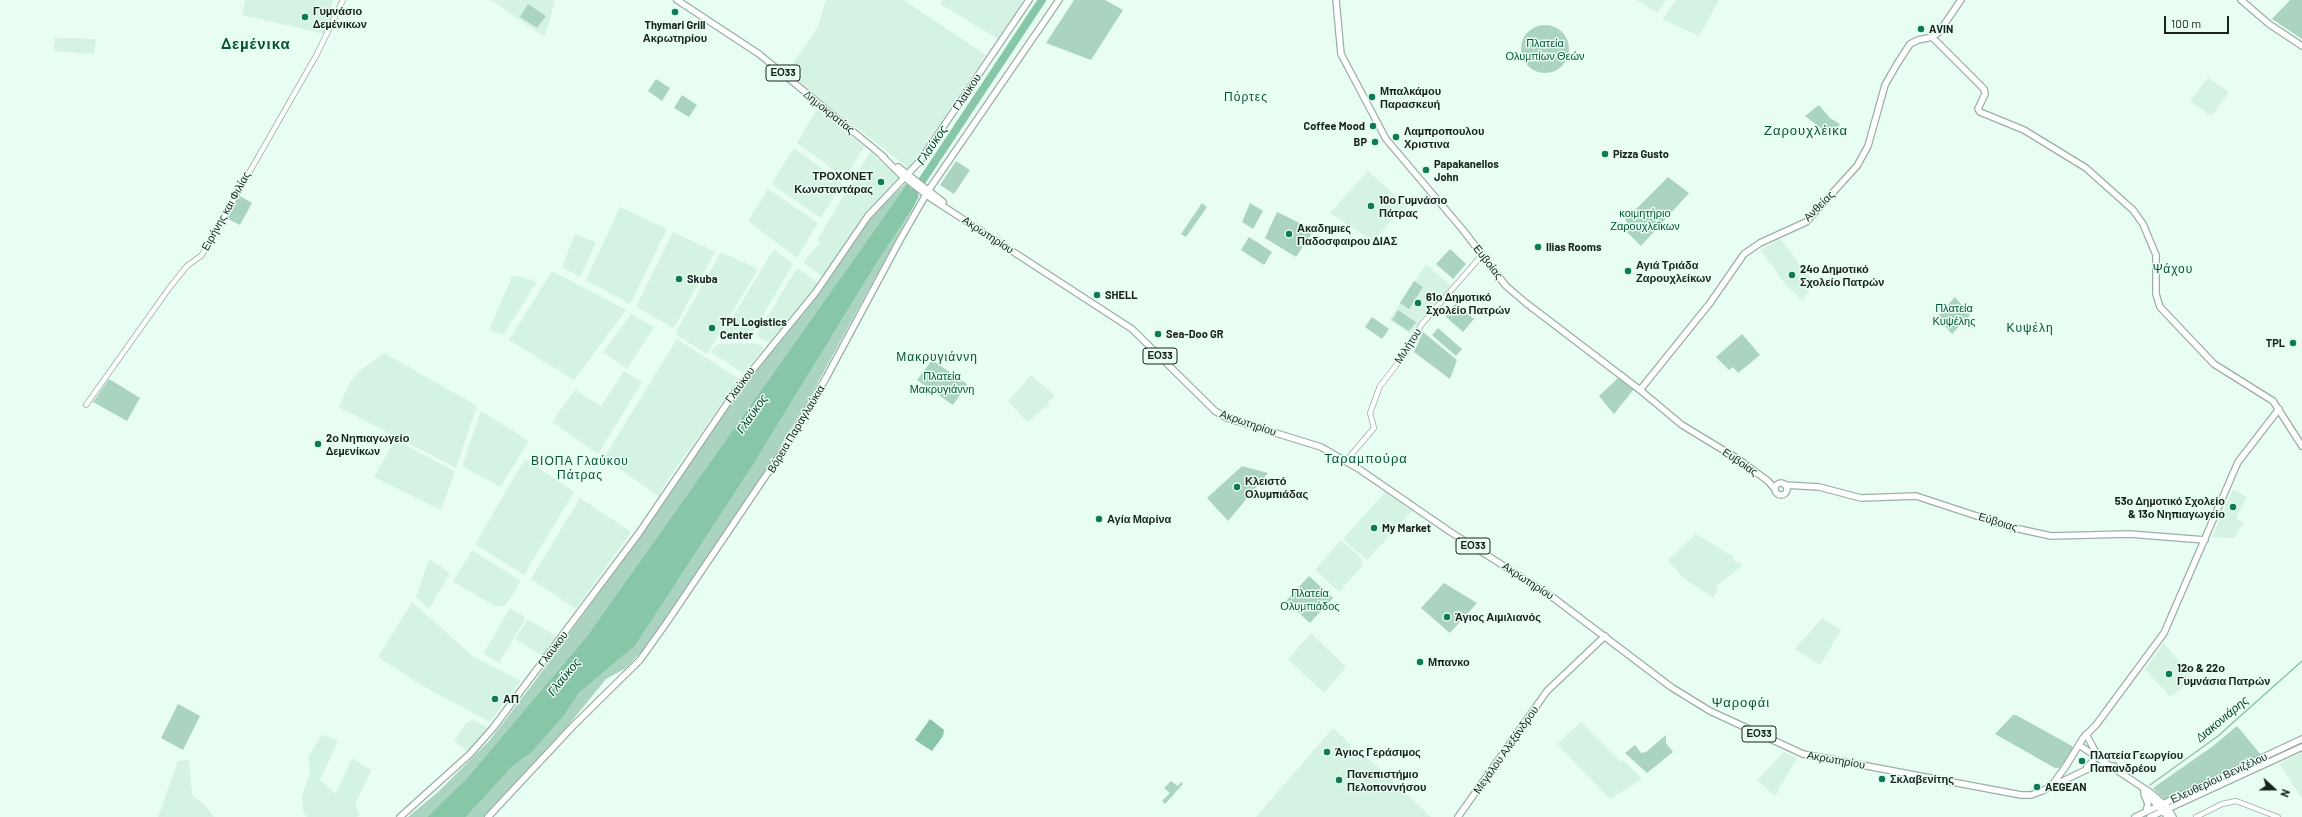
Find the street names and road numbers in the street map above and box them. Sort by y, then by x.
road number: ΕΟ33 [766,65,800,81]
street label: Γλαύκου [950,71,984,113]
street label: Δημοκρατίας [801,87,857,137]
street label: Ειρήνης και Φιλίας [199,169,253,253]
street label: Ανθείας [1801,188,1837,224]
street label: Ακρωτηρίου [960,213,1016,257]
street label: Ευβοίας [1471,242,1505,282]
street label: Μιλήτου [1392,326,1424,366]
road number: ΕΟ33 [1143,348,1177,364]
street label: Γλαύκου [723,364,757,406]
street label: Βόρεια Παραγλαύκια [765,383,827,475]
street label: Ακρωτηρίου [1218,407,1278,439]
street label: Ευβοίας [1720,445,1760,479]
street label: Εύβοιας [1977,510,2019,534]
road number: ΕΟ33 [1456,538,1490,554]
street label: Ακρωτηρίου [1500,559,1556,603]
street label: Γλαύκου [535,629,571,669]
street label: Μεγάλου Αλεξάνδρου [1471,703,1541,797]
road number: ΕΟ33 [1742,726,1776,742]
street label: Ακρωτηρίου [1806,748,1866,772]
street label: Ελευθερίου Βενιζέλου [2169,750,2269,806]

